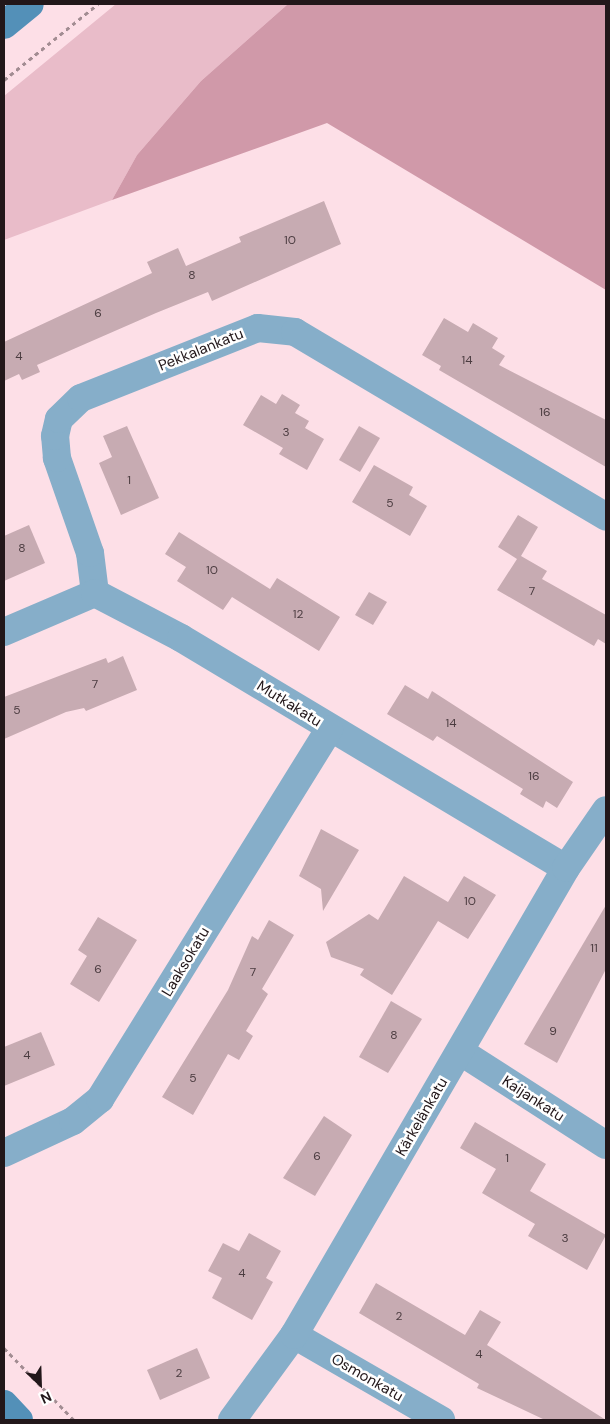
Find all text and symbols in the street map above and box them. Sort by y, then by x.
house number: 10 [284,234,296,248]
house number: 8 [188,269,196,283]
house number: 6 [94,307,102,321]
street label: Pekkalankatu [156,325,246,375]
house number: 4 [15,350,23,364]
house number: 14 [461,354,473,368]
house number: 16 [539,406,551,420]
house number: 3 [282,426,290,440]
house number: 1 [127,474,131,488]
house number: 5 [386,497,394,511]
house number: 8 [18,542,26,556]
house number: 10 [206,564,218,578]
house number: 7 [529,585,535,599]
house number: 12 [293,608,303,622]
street label: Mutkakatu [253,677,325,731]
house number: 7 [92,678,98,692]
house number: 5 [13,704,21,718]
house number: 14 [445,717,457,731]
house number: 16 [528,770,540,784]
house number: 10 [464,895,476,909]
street label: Laaksokatu [158,924,214,1000]
house number: 11 [590,942,598,956]
house number: 6 [94,963,102,977]
house number: 7 [250,966,256,980]
house number: 9 [549,1025,557,1039]
house number: 8 [390,1029,398,1043]
house number: 4 [23,1049,31,1063]
house number: 5 [189,1072,197,1086]
street label: Kaijankatu [499,1072,567,1126]
street label: Kärkelänkatu [392,1075,452,1159]
house number: 6 [313,1150,321,1164]
house number: 1 [505,1152,509,1166]
house number: 3 [561,1232,569,1246]
house number: 4 [238,1267,246,1281]
house number: 2 [396,1310,402,1324]
house number: 4 [475,1348,483,1362]
street label: Osmonkatu [328,1350,406,1406]
north arrow [15,1359,65,1409]
house number: 2 [176,1367,182,1381]
text: N [38,1387,54,1408]

